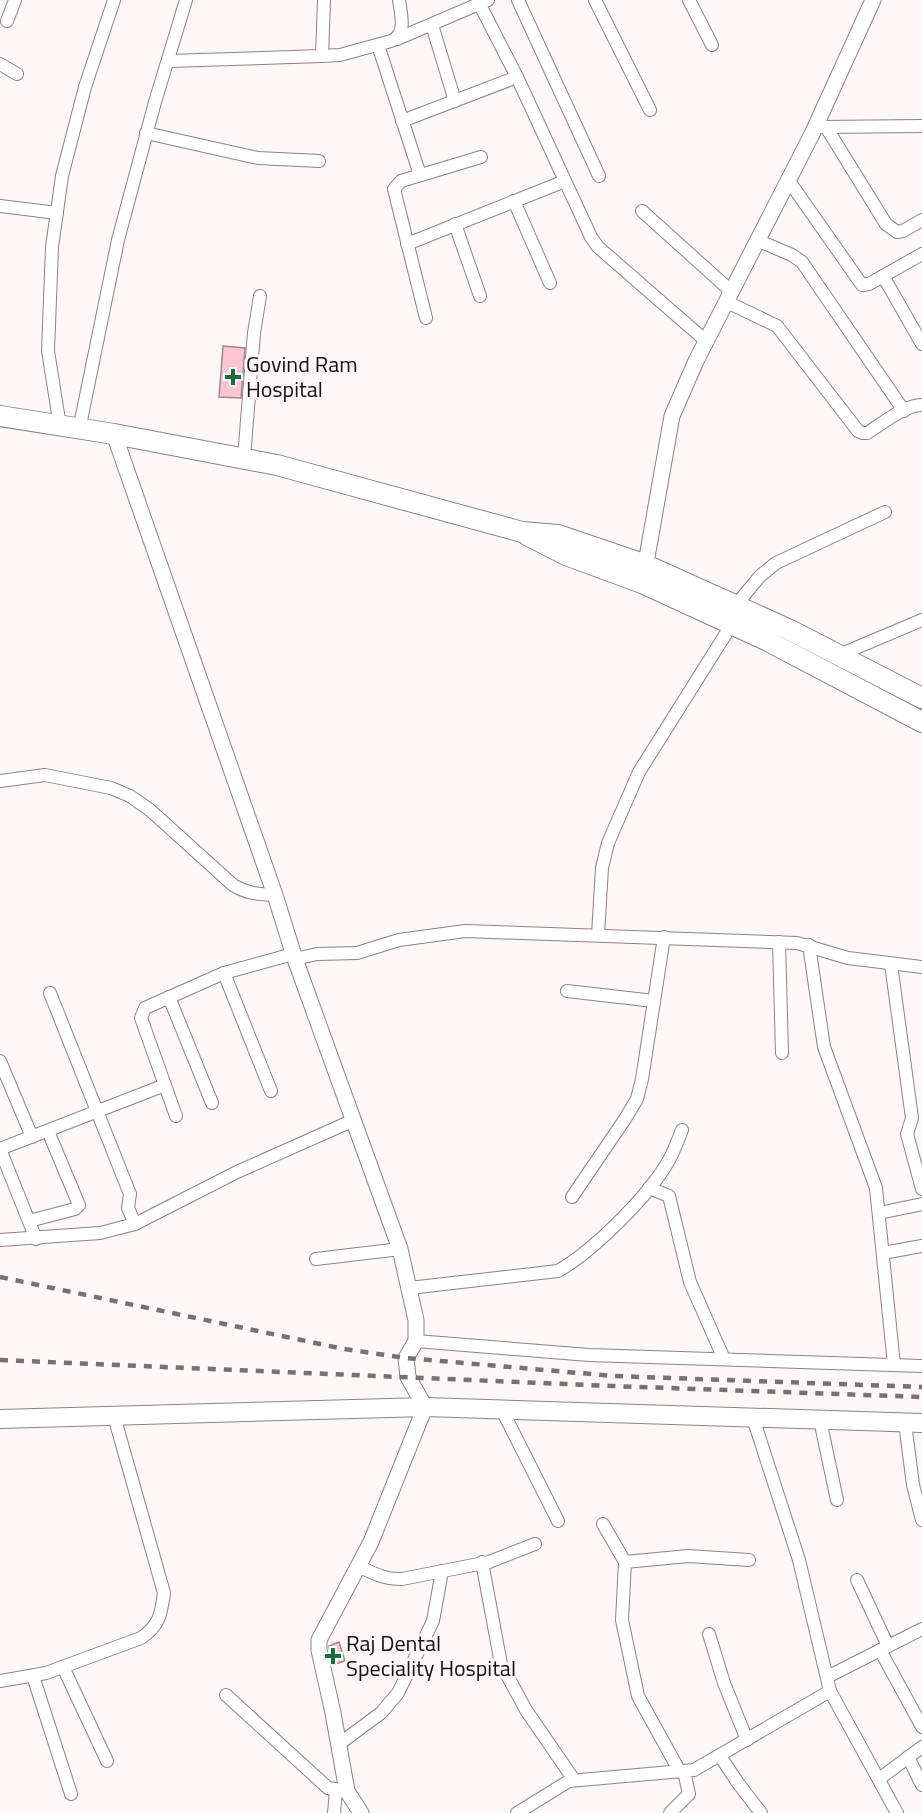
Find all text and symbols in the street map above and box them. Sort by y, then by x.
place label: Govind Ram Hospital [246,347,358,406]
marker: Govind Ram Hospital [224,368,242,386]
place label: Raj Dental Speciality Hospital [346,1626,516,1685]
marker: Raj Dental Speciality Hospital [324,1647,342,1665]

